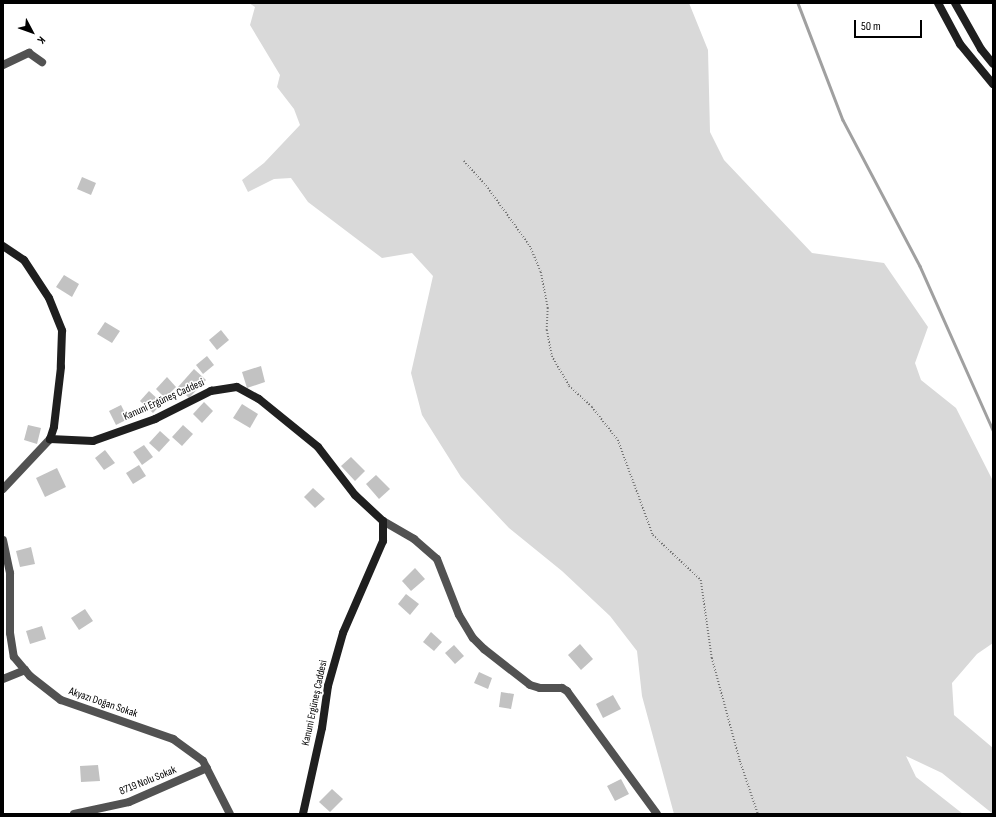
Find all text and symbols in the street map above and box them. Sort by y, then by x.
north arrow [12,12,52,52]
scale bar [856,12,924,38]
text: 50 m [861,19,881,34]
text: K [35,34,48,47]
street label: Kanuni Ergüneş Caddesi [122,376,206,424]
street label: Kanuni Ergüneş Caddesi [299,659,331,747]
street label: Akyazı Doğan Sokak [67,685,139,721]
street label: 8719 Nolu Sokak [118,764,178,798]

